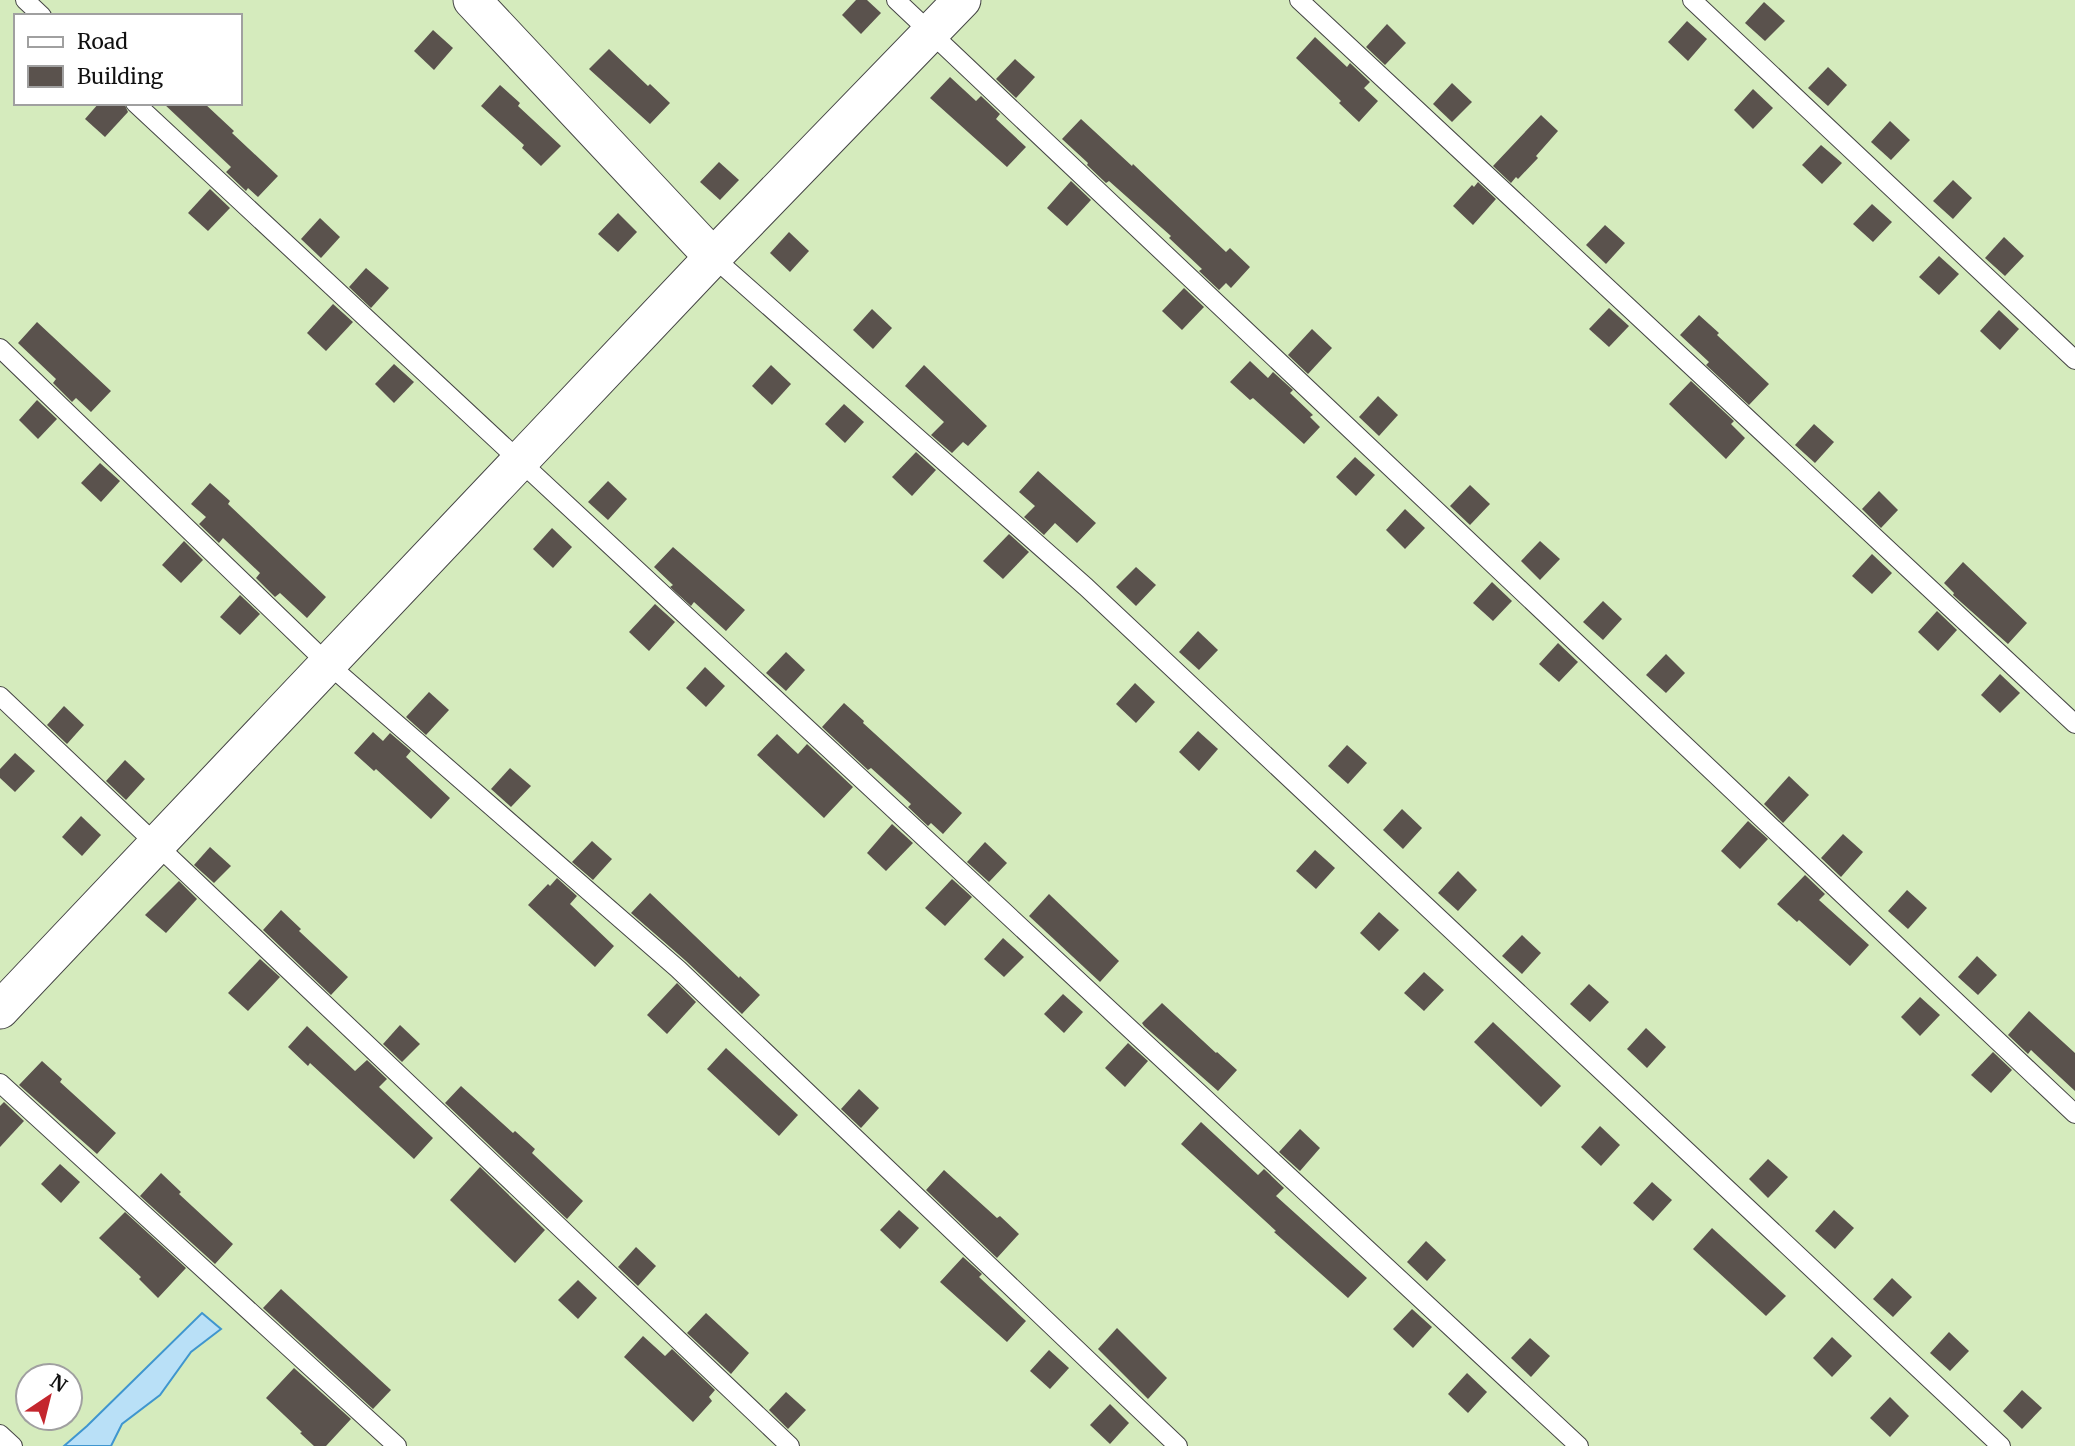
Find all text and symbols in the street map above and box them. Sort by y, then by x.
legend [14,14,242,105]
text: Road [77,28,128,55]
text: Building [77,63,164,90]
north arrow [14,1362,84,1432]
text: N [46,1369,72,1397]

